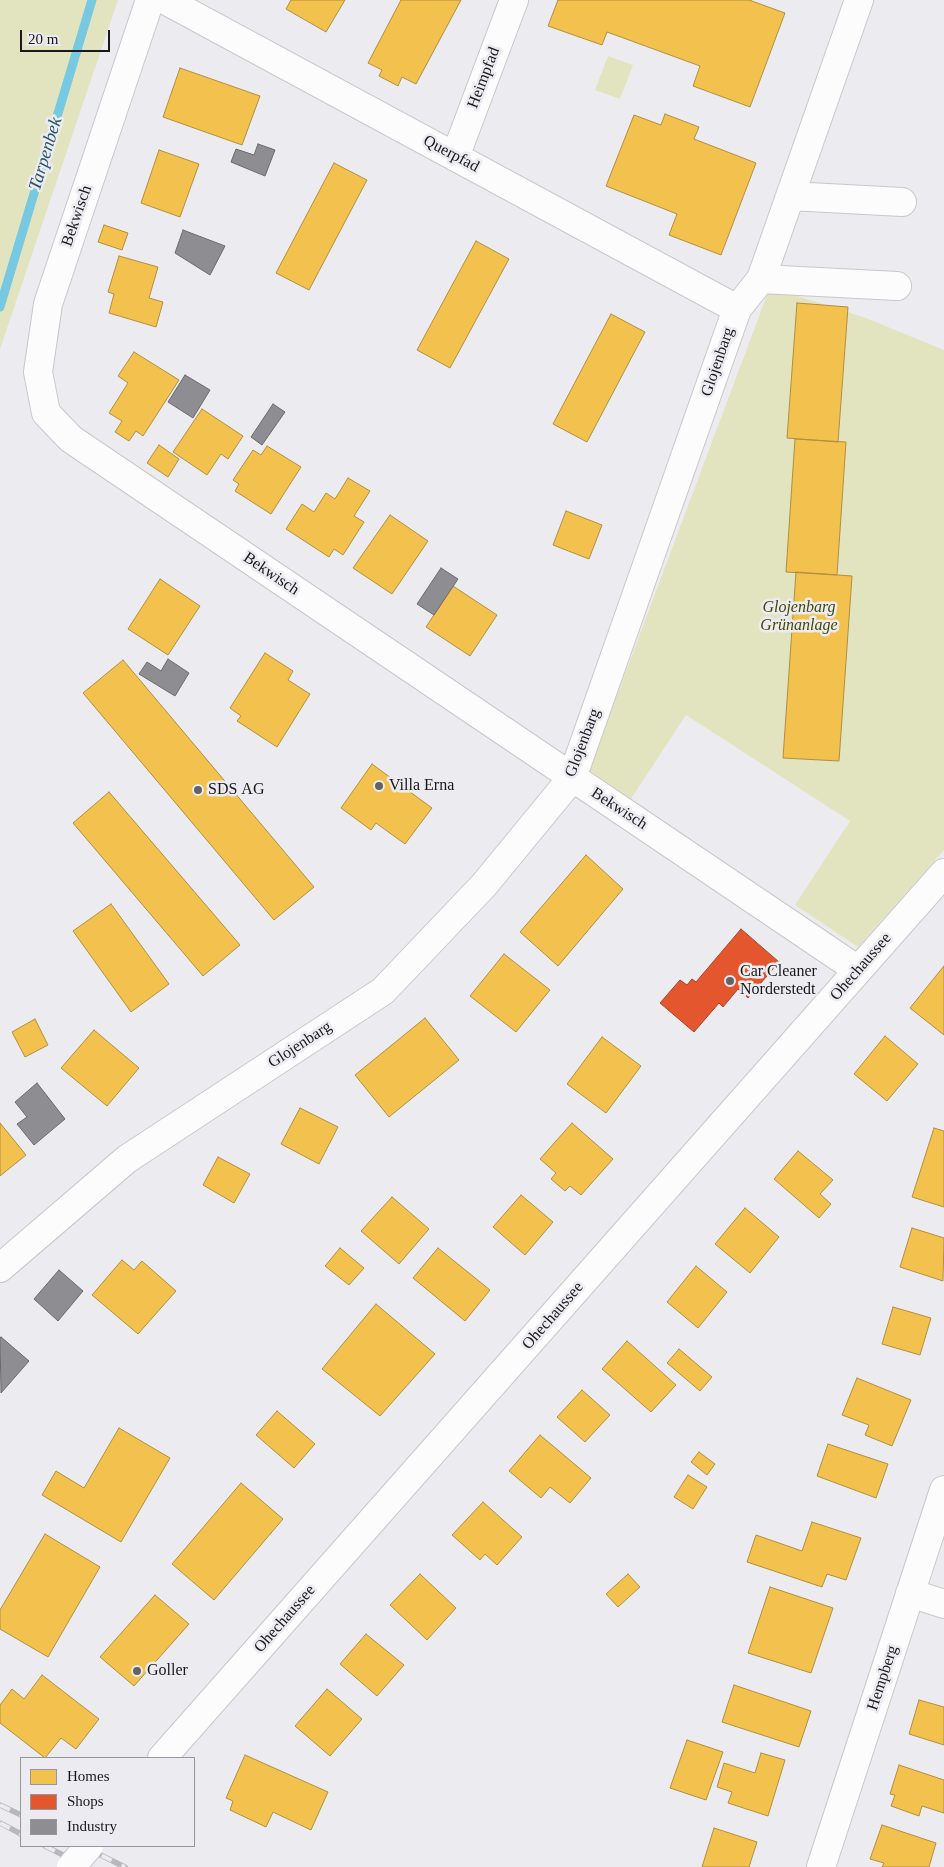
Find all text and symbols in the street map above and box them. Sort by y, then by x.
scale bar [22,20,112,52]
text: 20 m [28,31,58,47]
street label: Heimpfad [464,45,504,111]
water label: Tarpenbek [25,115,67,193]
street label: Querpfad [420,131,482,177]
street label: Bekwisch [58,183,96,249]
street label: Glojenbarg [697,325,739,399]
street label: Bekwisch [239,548,303,600]
park label: Glojenbarg Grünanlage [760,598,838,636]
street label: Glojenbarg [561,706,605,780]
place label: Villa Erna [389,776,454,796]
place label: SDS AG [208,780,264,800]
marker: Villa Erna [373,780,385,792]
marker: SDS AG [192,784,204,796]
street label: Bekwisch [587,784,651,834]
street label: Ohechaussee [826,929,896,1005]
place label: Car Cleaner Norderstedt [740,962,817,1000]
marker: Car Cleaner Norderstedt [724,975,736,987]
street label: Glojenbarg [265,1017,335,1073]
street label: Ohechaussee [518,1278,588,1354]
street label: Ohechaussee [250,1581,320,1657]
street label: Hempberg [863,1643,903,1713]
place label: Goller [147,1661,188,1681]
marker: Goller [131,1665,143,1677]
legend [20,1757,195,1847]
text: Homes [67,1768,110,1784]
text: Shops [67,1793,104,1809]
text: Industry [67,1818,117,1834]

